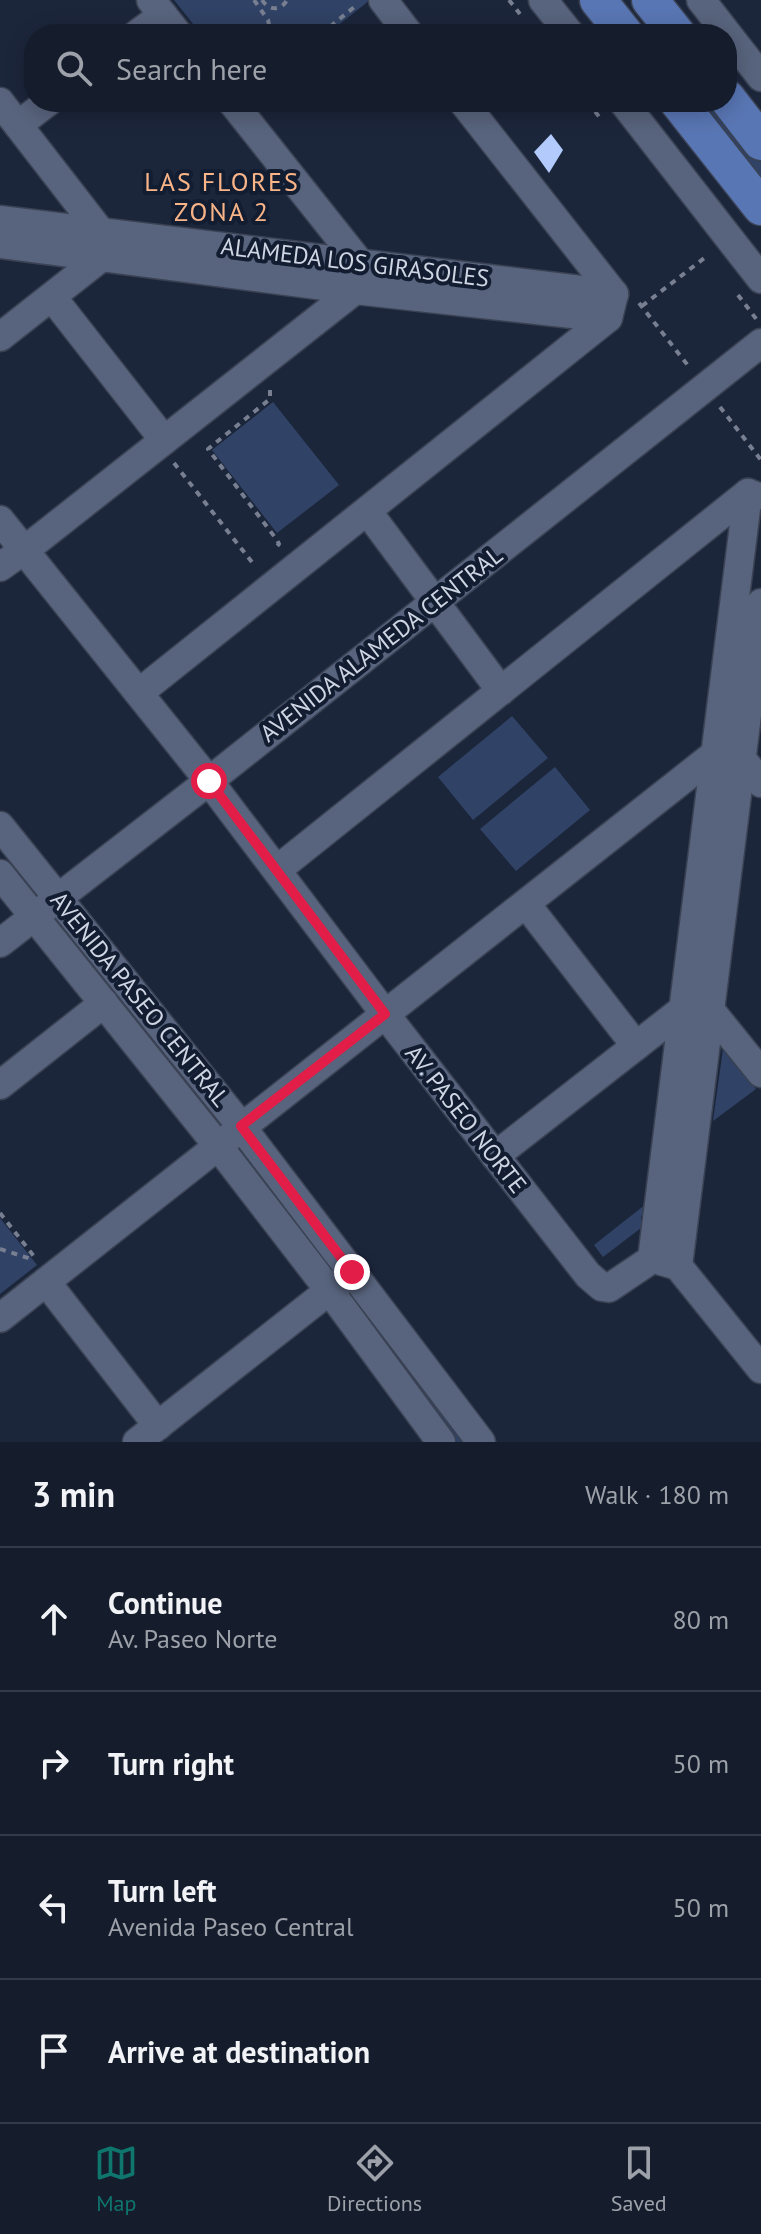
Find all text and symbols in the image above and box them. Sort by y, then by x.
search box [24,24,737,112]
icon: search [52,46,96,90]
text: Search here [116,49,267,88]
district label: LAS FLORES ZONA 2 [144,165,300,228]
street label: ALAMEDA LOS GIRASOLES [219,230,491,294]
street label: AVENIDA ALAMEDA CENTRAL [253,540,509,748]
route start [191,763,227,799]
street label: AVENIDA PASEO CENTRAL [44,885,236,1113]
street label: AV. PASEO NORTE [398,1039,534,1199]
route end [334,1254,370,1290]
text: 3 min [32,1472,115,1516]
text: Walk · 180 m [585,1478,729,1511]
text: Continue [108,1583,222,1622]
icon: ahead [32,1597,76,1641]
text: 80 m [673,1603,729,1636]
text: Av. Paseo Norte [108,1622,278,1655]
icon: right [32,1741,76,1785]
text: Turn right [108,1744,234,1783]
text: 50 m [673,1747,729,1780]
text: Turn left [108,1871,216,1910]
icon: left [32,1885,76,1929]
text: 50 m [673,1891,729,1924]
text: Avenida Paseo Central [108,1910,354,1943]
icon: arrive [32,2029,76,2073]
text: Arrive at destination [108,2032,370,2071]
tab: Map [94,2141,138,2217]
tab: Directions [327,2141,422,2217]
tab: Saved [611,2141,667,2217]

